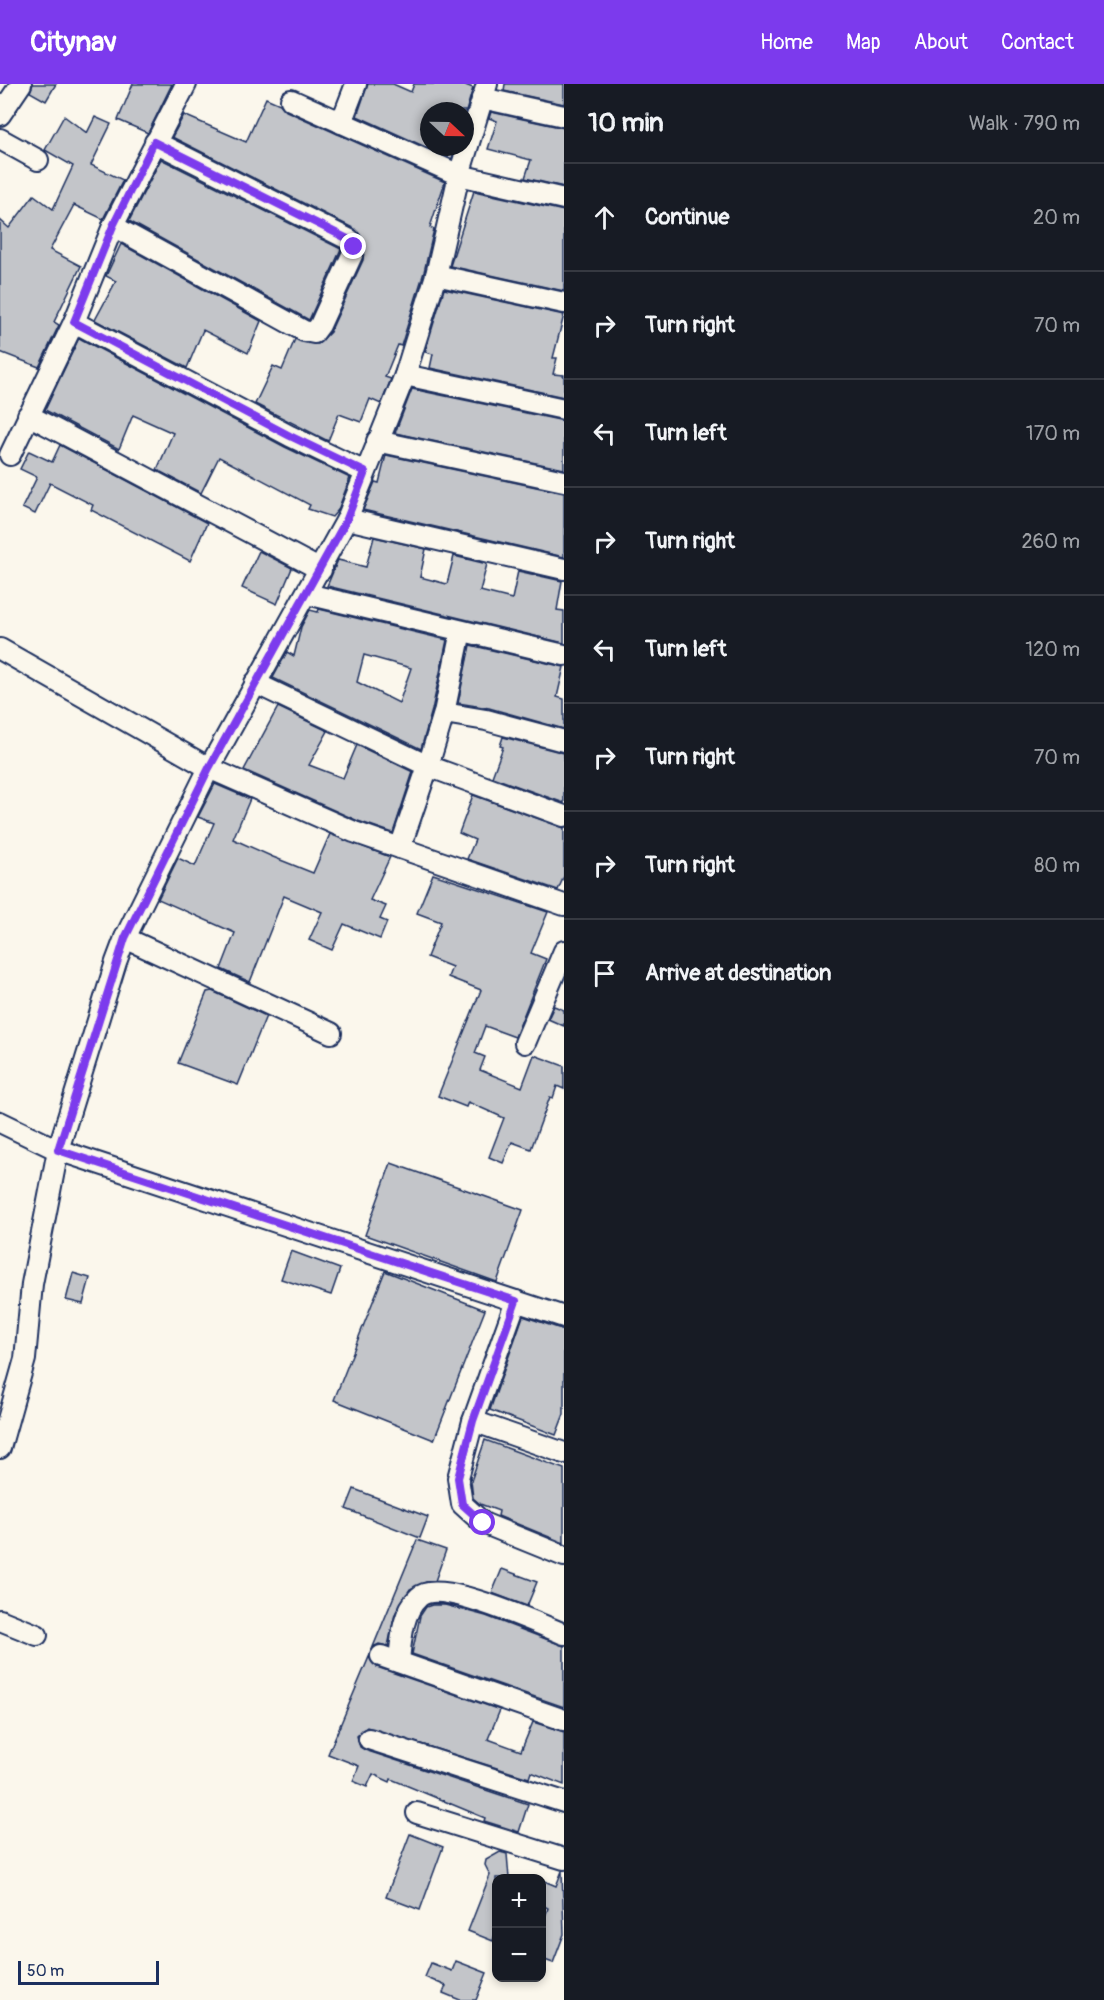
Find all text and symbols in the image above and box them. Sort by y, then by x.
text: Citynav [30,25,117,60]
text: Home [760,29,813,56]
text: Map [846,29,881,56]
text: About [914,29,968,56]
text: Contact [1001,29,1074,56]
north arrow [420,102,474,156]
text: 10 min [588,107,664,139]
text: Walk · 790 m [969,111,1080,136]
icon: ahead [588,201,621,234]
text: Continue [645,203,729,231]
text: 20 m [1033,205,1080,230]
route end [340,233,366,259]
icon: right [588,309,621,342]
text: Turn right [645,311,735,339]
text: 70 m [1034,313,1080,338]
icon: left [588,417,621,450]
text: Turn left [645,419,727,447]
text: 170 m [1026,421,1080,446]
icon: right [588,525,621,558]
text: Turn right [645,527,735,555]
text: 260 m [1021,529,1080,554]
icon: left [588,633,621,666]
text: Turn left [645,635,727,663]
text: 120 m [1025,637,1080,662]
icon: right [588,741,621,774]
text: Turn right [645,743,735,771]
text: 70 m [1034,745,1080,770]
icon: right [588,849,621,882]
text: Turn right [645,851,735,879]
text: 80 m [1034,853,1080,878]
icon: arrive [588,957,621,990]
text: Arrive at destination [645,959,831,987]
route start [469,1509,495,1535]
map controls [492,1874,546,1982]
button: + [492,1874,546,1928]
button: − [492,1928,546,1982]
scale bar [18,1958,159,1986]
text: 50 m [27,1961,64,1981]

